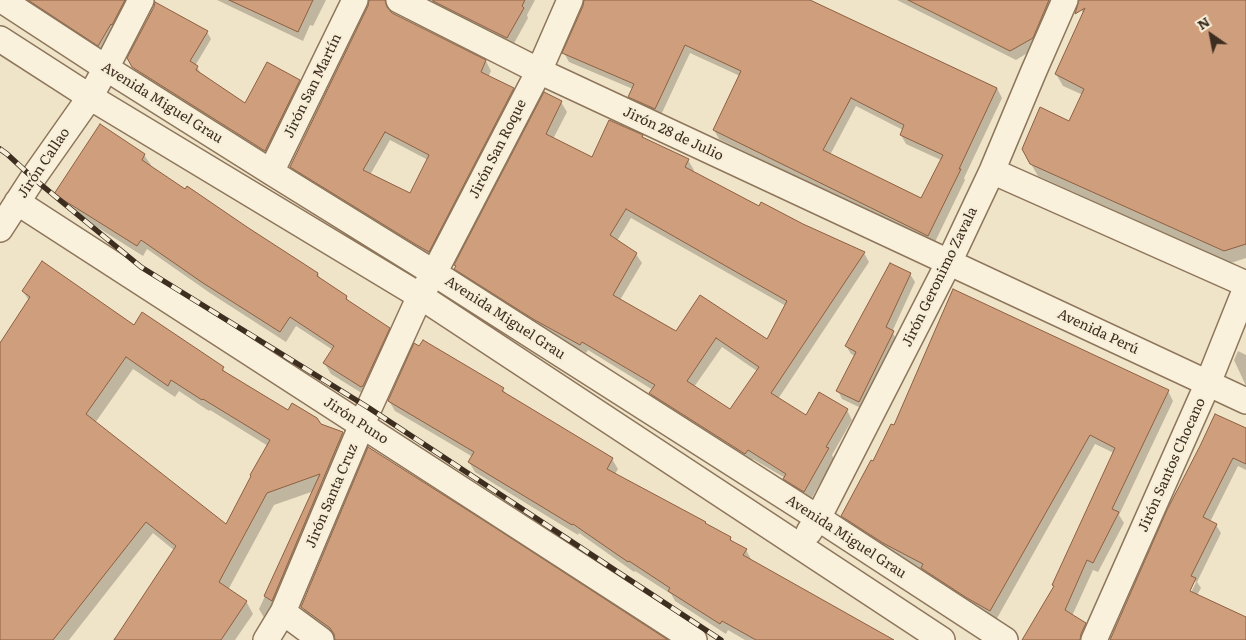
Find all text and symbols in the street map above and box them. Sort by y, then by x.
north arrow [1186,10,1236,60]
text: N [1192,11,1213,34]
street label: Jirón San Martín [280,31,346,141]
street label: Avenida Miguel Grau [98,59,226,147]
street label: Jirón San Roque [466,97,530,201]
street label: Jirón 28 de Julio [620,103,726,165]
street label: Jirón Callao [14,125,74,201]
street label: Jirón Geronimo Zavala [899,204,981,350]
street label: Avenida Miguel Grau [442,273,568,363]
street label: Avenida Perú [1055,306,1141,358]
street label: Jirón Puno [321,394,391,448]
street label: Jirón Santos Chocano [1135,395,1209,535]
street label: Jirón Santa Cruz [302,441,362,551]
street label: Avenida Miguel Grau [783,492,909,582]

